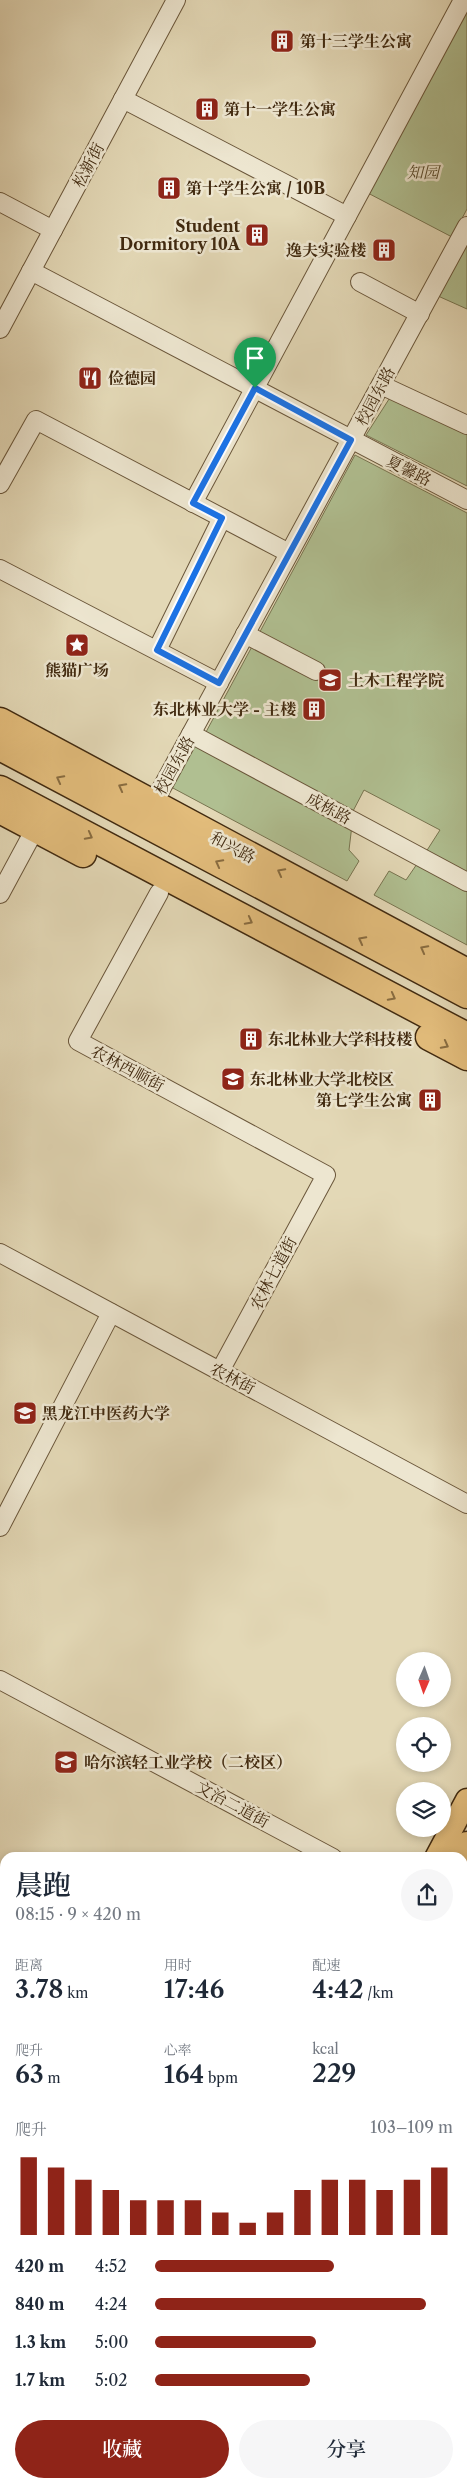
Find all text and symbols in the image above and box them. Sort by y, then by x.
building icon: 第十三学生公寓 [269,28,295,54]
place label: 第十三学生公寓 [300,31,412,51]
building icon: 第十一学生公寓 [194,96,220,122]
place label: 第十一学生公寓 [224,99,336,119]
street label: 松新街 [68,139,108,191]
park label: 知园 [407,162,442,182]
building icon: 第十学生公寓 / 10B [156,175,182,201]
place label: 第十学生公寓 / 10B [186,178,325,198]
place label: Student Dormitory 10A [119,216,241,254]
building icon: Student Dormitory 10A [244,222,270,248]
building icon: 逸夫实验楼 [371,237,397,263]
place label: 逸夫实验楼 [286,240,366,260]
pin [234,337,276,388]
icon: arrive [241,344,269,372]
street label: 校园东路 [351,363,399,429]
restaurant icon: 俭德园 [77,365,103,391]
place label: 俭德园 [108,368,156,388]
street label: 夏馨路 [383,450,435,490]
place icon: 熊猫广场 [64,632,90,658]
place label: 熊猫广场 [45,660,109,680]
school or university icon: 土木工程学院 [317,667,343,693]
place label: 土木工程学院 [348,670,444,690]
building icon: 东北林业大学 - 主楼 [301,696,327,722]
place label: 东北林业大学 - 主楼 [153,699,296,719]
street label: 校园东路 [150,732,198,798]
one-way arrow [56,775,65,785]
one-way arrow [119,783,128,793]
street label: 成栋路 [303,788,355,828]
street label: 和兴路 [207,827,259,867]
one-way arrow [84,830,93,840]
one-way arrow [215,859,224,869]
one-way arrow [277,868,286,878]
one-way arrow [243,915,252,925]
one-way arrow [358,936,367,946]
one-way arrow [420,945,429,955]
one-way arrow [387,991,396,1001]
building icon: 东北林业大学科技楼 [238,1026,264,1052]
place label: 东北林业大学科技楼 [268,1029,412,1049]
one-way arrow [440,1039,449,1049]
street label: 农林西顺街 [88,1040,168,1096]
school or university icon: 东北林业大学北校区 [220,1066,246,1092]
place label: 东北林业大学北校区 [250,1069,394,1089]
building icon: 第七学生公寓 [417,1087,443,1113]
place label: 第七学生公寓 [316,1090,412,1110]
street label: 农林七道街 [245,1233,301,1313]
street label: 农林街 [207,1358,259,1398]
school or university icon: 黑龙江中医药大学 [12,1400,38,1426]
place label: 黑龙江中医药大学 [42,1403,170,1423]
north arrow [396,1652,451,1708]
map controls [396,1652,451,1837]
button: locate [396,1717,451,1772]
school or university icon: 哈尔滨轻工业学校（二校区） [53,1749,79,1775]
place label: 哈尔滨轻工业学校（二校区） [84,1752,292,1772]
street label: 文治二道街 [193,1776,273,1832]
button: layers [396,1782,451,1837]
text: 晨跑 [15,1868,71,1902]
button: share [401,1869,453,1921]
text: 08:15 · 9 × 420 m [15,1904,141,1924]
text: 距离 [15,1956,43,1974]
text: 用时 [164,1956,192,1974]
text: 配速 [312,1956,340,1974]
text: 3.78 [15,1974,64,2005]
text: 17:46 [164,1974,224,2005]
text: 4:42 [312,1974,364,2005]
text: km [64,1984,88,2002]
text: /km [364,1984,394,2002]
text: kcal [312,2040,339,2058]
text: 爬升 [15,2041,43,2059]
text: 心率 [164,2041,192,2059]
text: 229 [312,2058,356,2089]
text: 63 [15,2059,44,2090]
text: 164 [164,2059,204,2090]
text: m [44,2069,61,2087]
text: bpm [204,2069,238,2087]
text: 103–109 m [370,2117,453,2137]
text: 爬升 [15,2119,47,2139]
text: 420 m [15,2256,64,2276]
text: 4:52 [95,2256,127,2276]
text: 840 m [15,2294,64,2314]
text: 4:24 [95,2294,127,2314]
text: 1.3 km [15,2332,66,2352]
text: 5:00 [95,2332,128,2352]
text: 1.7 km [15,2370,65,2390]
text: 5:02 [95,2370,128,2390]
button: 收藏 [15,2420,229,2478]
button: 分享 [239,2420,453,2478]

